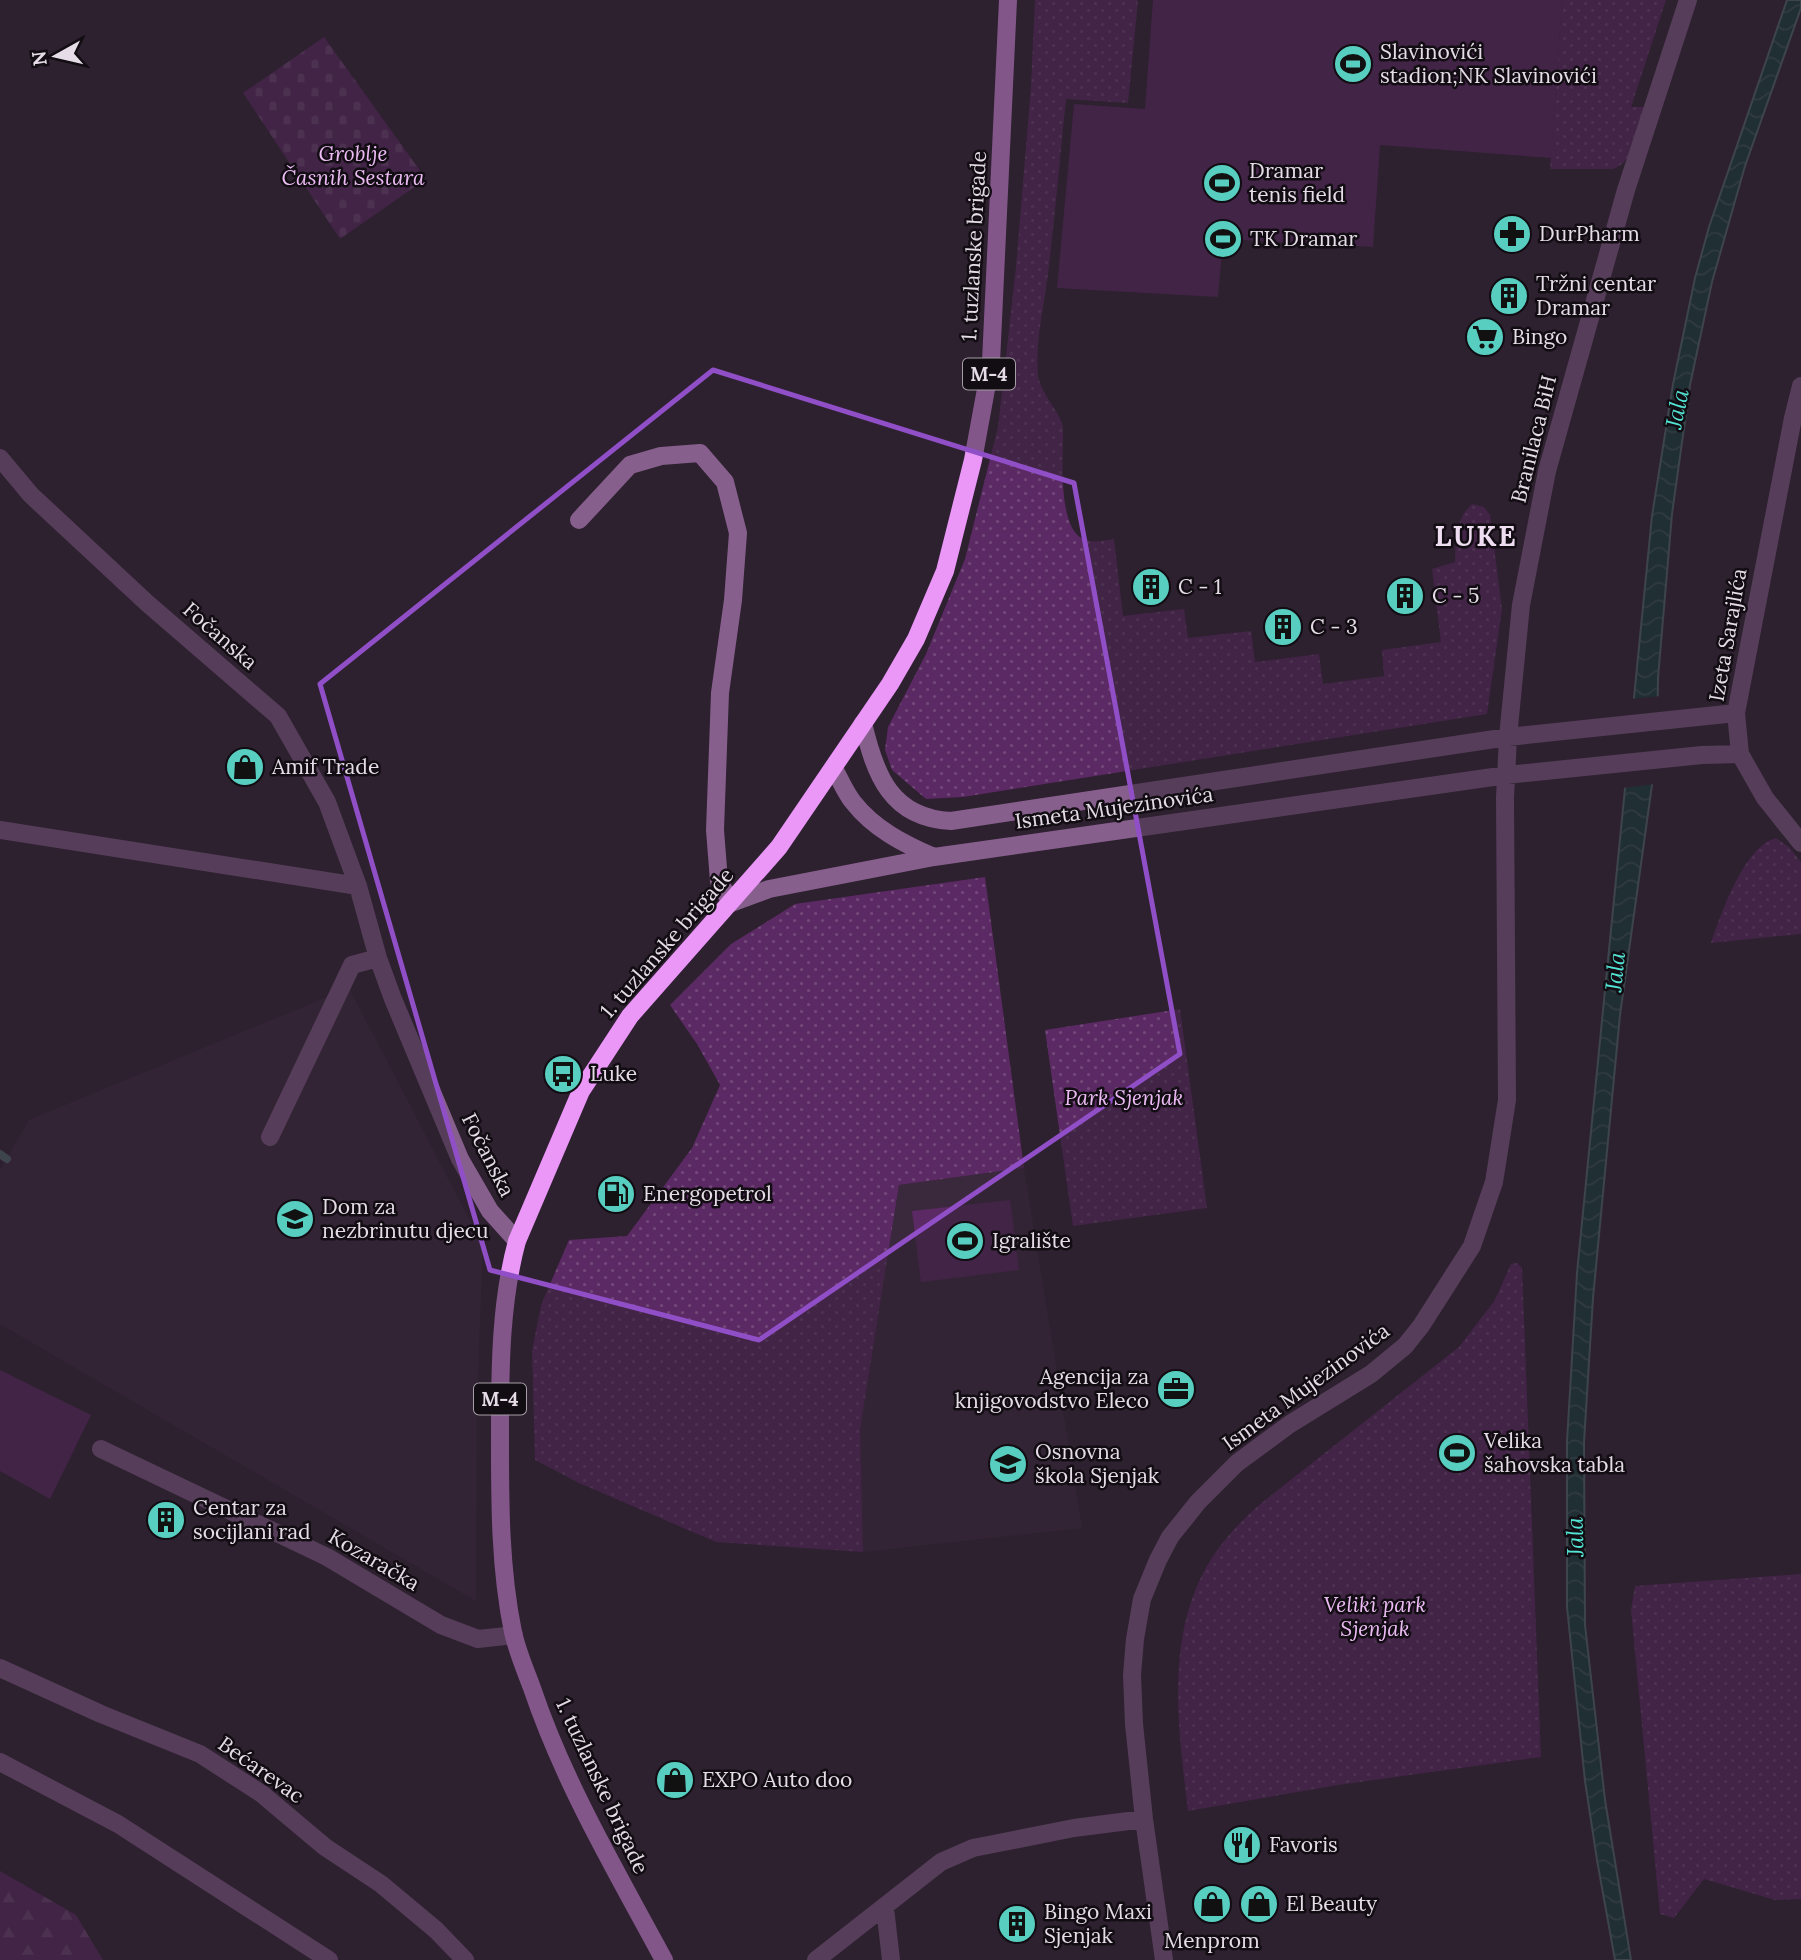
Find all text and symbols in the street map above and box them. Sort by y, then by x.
north arrow [21,21,91,91]
place label: Slavinovići stadion;NK Slavinovići [1380,38,1597,89]
sports icon: Slavinovići stadion;NK Slavinovići [1332,43,1374,85]
text: N [26,49,52,67]
park label: Groblje Časnih Sestara [282,140,425,191]
street label: 1. tuzlanske brigade [955,150,992,342]
place label: Dramar tenis field [1249,157,1345,208]
sports icon: Dramar tenis field [1201,162,1243,204]
pharmacy icon: DurPharm [1491,213,1533,255]
sports icon: TK Dramar [1202,218,1244,260]
place label: DurPharm [1539,220,1640,247]
place label: TK Dramar [1250,225,1357,252]
place label: Tržni centar Dramar [1536,270,1656,321]
building icon: Tržni centar Dramar [1488,275,1530,317]
supermarket icon: Bingo [1464,316,1506,358]
place label: Bingo [1512,323,1567,350]
road number: M-4 [963,358,1015,390]
street label: Branilaca BiH [1505,372,1562,505]
water label: Jala [1658,386,1695,432]
district label: LUKE [1434,518,1518,554]
building icon: C - 1 [1130,566,1172,608]
street label: Izeta Sarajlića [1703,566,1753,704]
place label: C - 1 [1178,573,1222,600]
building icon: C - 5 [1384,575,1426,617]
place label: C - 5 [1432,582,1479,609]
street label: Fočanska [177,596,263,675]
building icon: C - 3 [1262,606,1304,648]
place label: C - 3 [1310,613,1358,640]
shop icon: Amif Trade [224,746,266,788]
place label: Amif Trade [271,753,379,780]
street label: Ismeta Mujezinovića [1013,780,1215,835]
street label: 1. tuzlanske brigade [594,862,739,1023]
water label: Jala [1598,950,1631,994]
bus stop icon: Luke [542,1053,584,1095]
place label: Luke [590,1060,637,1087]
park label: Park Sjenjak [1065,1084,1184,1111]
street label: Fočanska [456,1109,521,1201]
fuel station icon: Energopetrol [595,1173,637,1215]
place label: Energopetrol [643,1180,772,1207]
place label: Dom za nezbrinutu djecu [322,1193,489,1244]
school or university icon: Dom za nezbrinutu djecu [274,1198,316,1240]
sports icon: Igralište [944,1220,986,1262]
place label: Igralište [992,1227,1071,1254]
street label: Ismeta Mujezinovića [1217,1317,1395,1456]
place label: Agencija za knjigovodstvo Eleco [955,1363,1149,1414]
office icon: Agencija za knjigovodstvo Eleco [1155,1368,1197,1410]
road number: M-4 [474,1384,526,1414]
place label: Velika šahovska tabla [1483,1427,1625,1478]
sports icon: Velika šahovska tabla [1436,1432,1478,1474]
place label: Osnovna škola Sjenjak [1035,1438,1160,1489]
school or university icon: Osnovna škola Sjenjak [987,1443,1029,1485]
place label: Centar za socijlani rad [193,1494,311,1545]
building icon: Centar za socijlani rad [145,1499,187,1541]
water label: Jala [1560,1516,1589,1558]
street label: Kozaračka [324,1523,425,1597]
park label: Veliki park Sjenjak [1324,1591,1426,1642]
street label: 1. tuzlanske brigade [550,1694,655,1878]
street label: Bećarevac [213,1730,310,1809]
shop icon: EXPO Auto doo [654,1759,696,1801]
place label: EXPO Auto doo [702,1766,852,1793]
restaurant icon: Favoris [1221,1824,1263,1866]
place label: Favoris [1269,1831,1338,1858]
shop icon: Menprom [1191,1883,1233,1925]
shop icon: El Beauty [1238,1883,1280,1925]
place label: El Beauty [1286,1890,1377,1917]
place label: Bingo Maxi Sjenjak [1044,1898,1152,1949]
building icon: Bingo Maxi Sjenjak [996,1903,1038,1945]
place label: Menprom [1164,1927,1260,1954]

